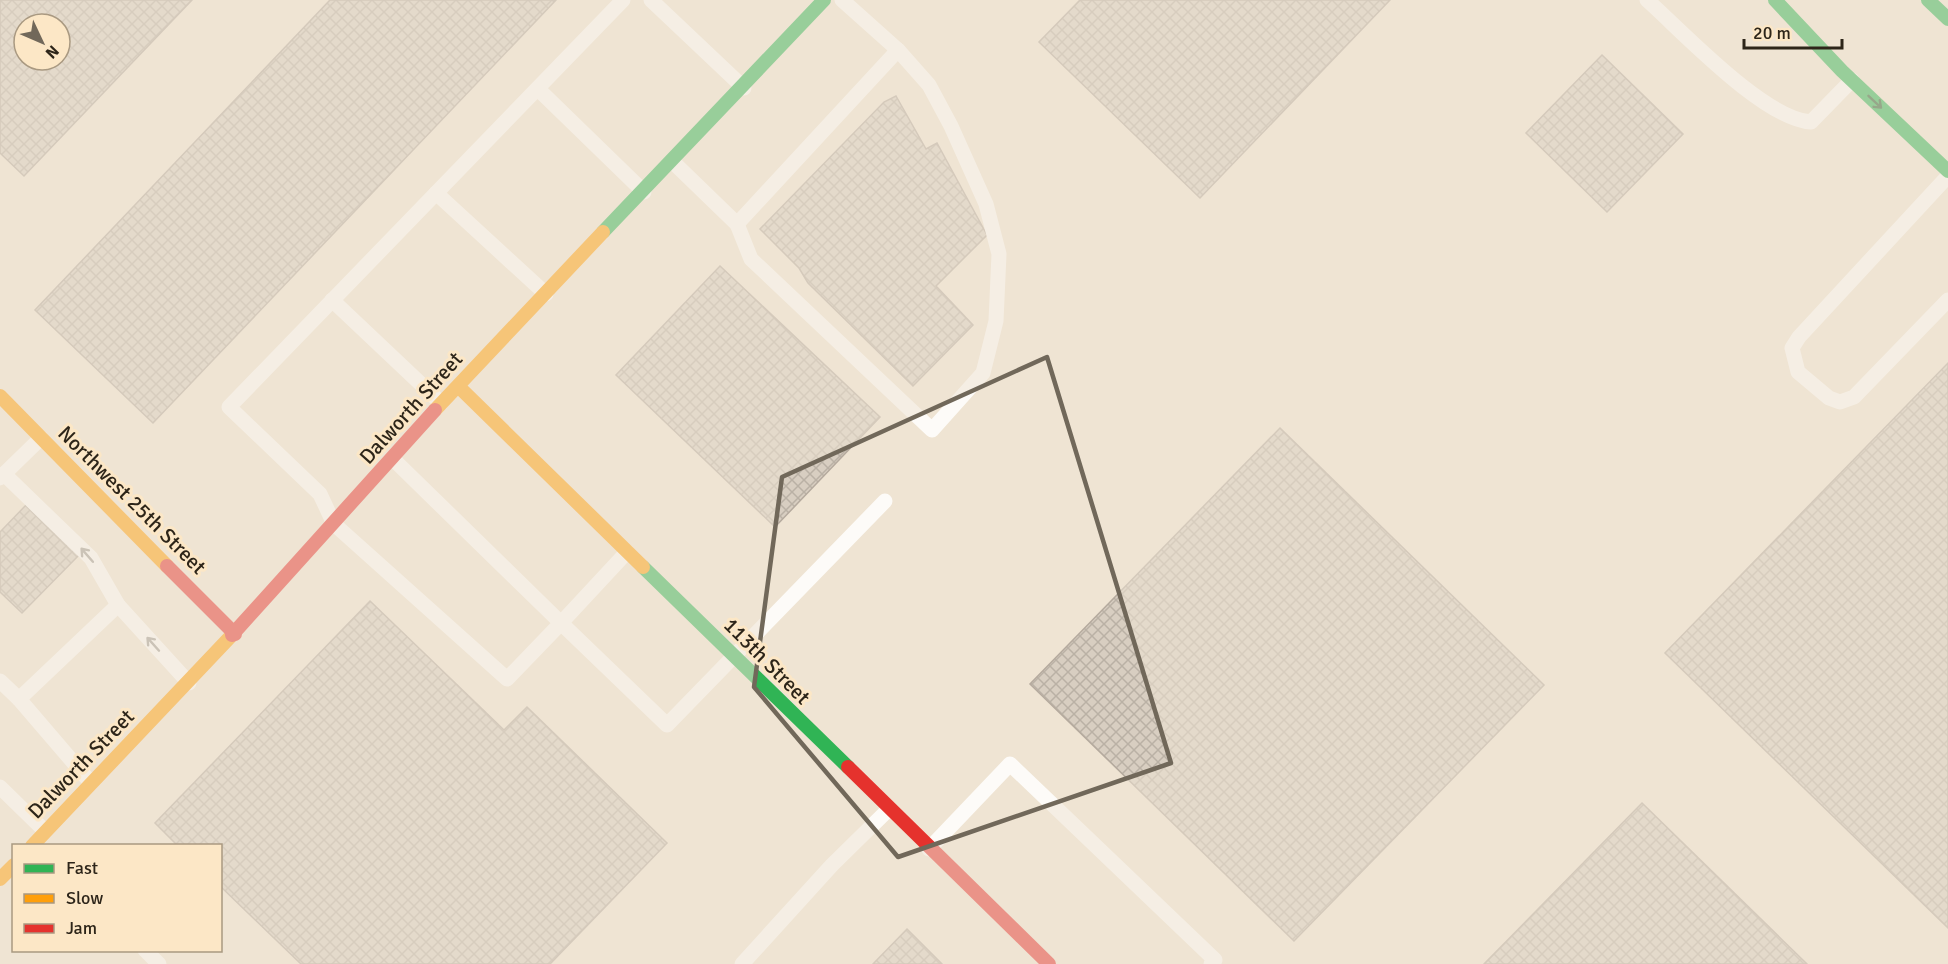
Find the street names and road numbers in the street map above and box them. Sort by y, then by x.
street label: Dalworth Street [354,346,468,470]
street label: Northwest 25th Street [52,420,212,580]
street label: 113th Street [718,612,816,710]
street label: Dalworth Street [22,704,140,824]

